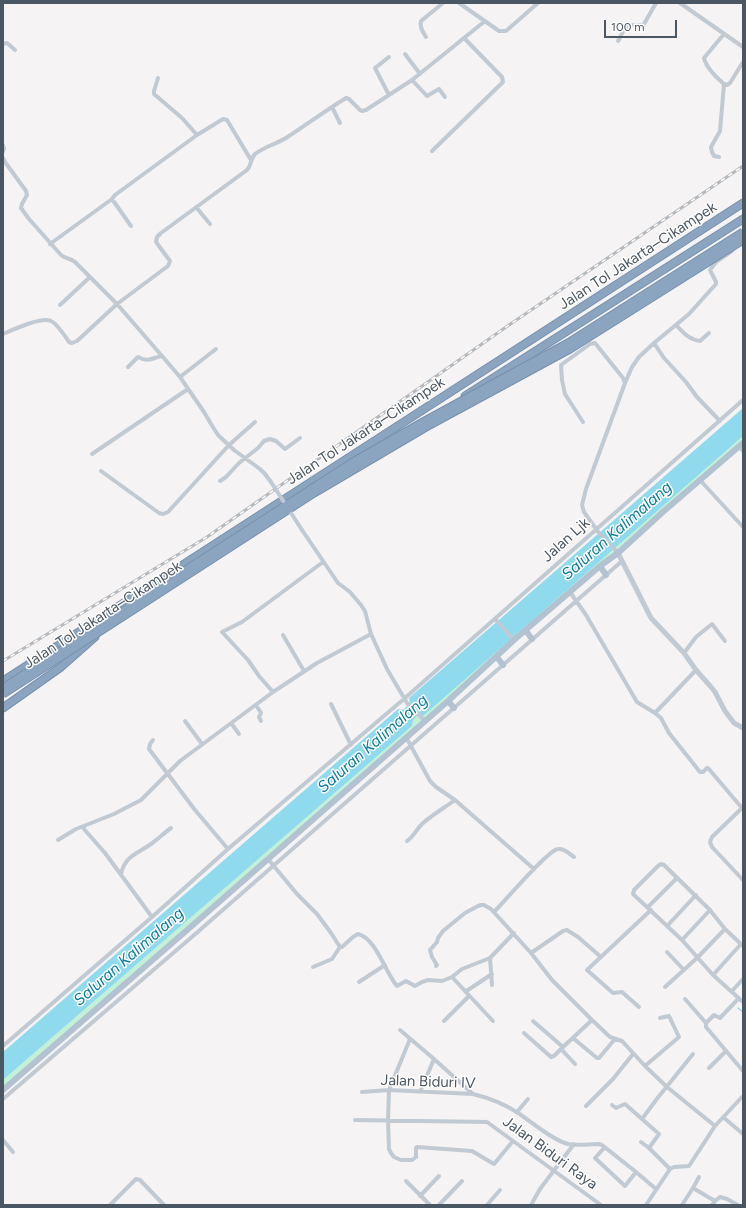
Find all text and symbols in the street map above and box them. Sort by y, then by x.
scale bar [606,12,679,38]
text: 100 m [611,20,645,34]
street label: Jalan Tol Jakarta–Cikampek [556,198,720,314]
street label: Jalan Tol Jakarta–Cikampek [284,373,448,489]
water label: Saluran Kalimalang [558,478,676,584]
street label: Jalan Ljk [539,514,593,566]
street label: Jalan Tol Jakarta–Cikampek [21,557,185,673]
water label: Saluran Kalimalang [314,691,432,797]
water label: Saluran Kalimalang [70,904,188,1010]
street label: Jalan Biduri IV [380,1071,476,1093]
street label: Jalan Biduri Raya [499,1113,601,1193]

